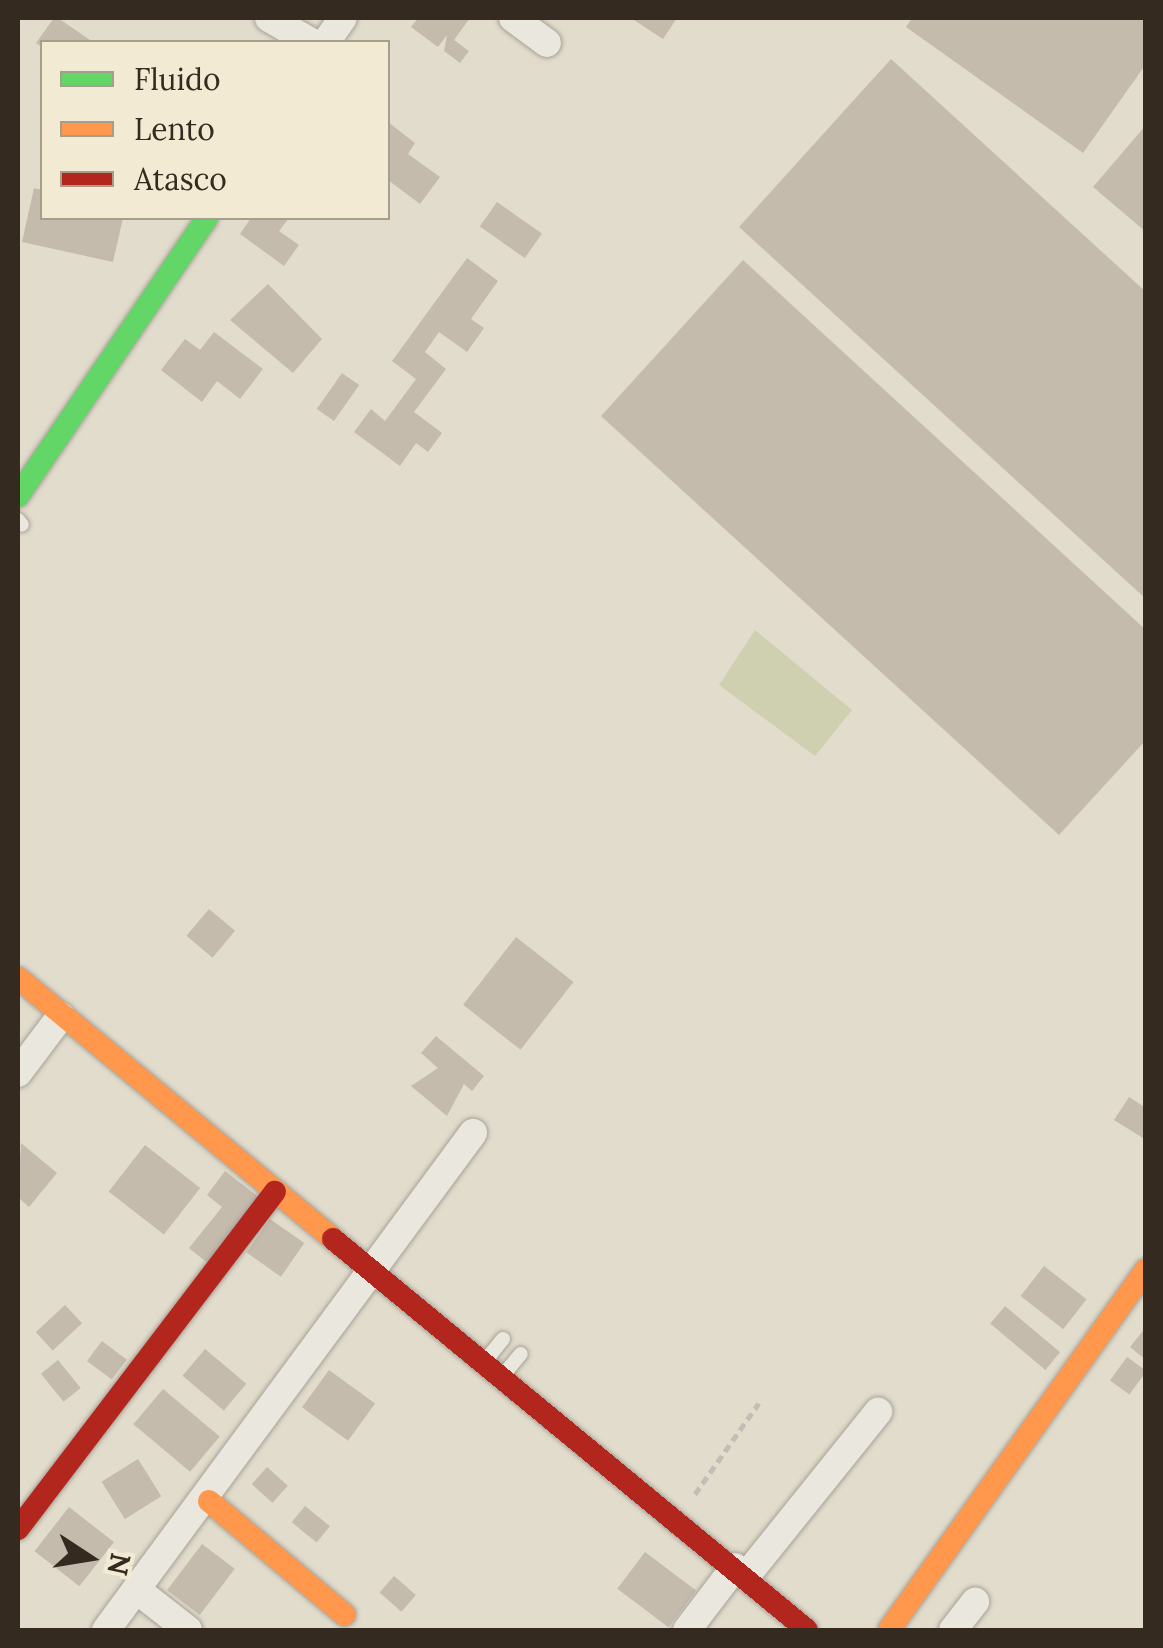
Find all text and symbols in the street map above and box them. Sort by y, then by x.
legend [40,40,390,220]
text: Fluido [134,60,220,98]
text: Lento [134,110,215,148]
text: Atasco [134,160,227,198]
north arrow [40,1508,140,1608]
text: N [99,1550,139,1579]

